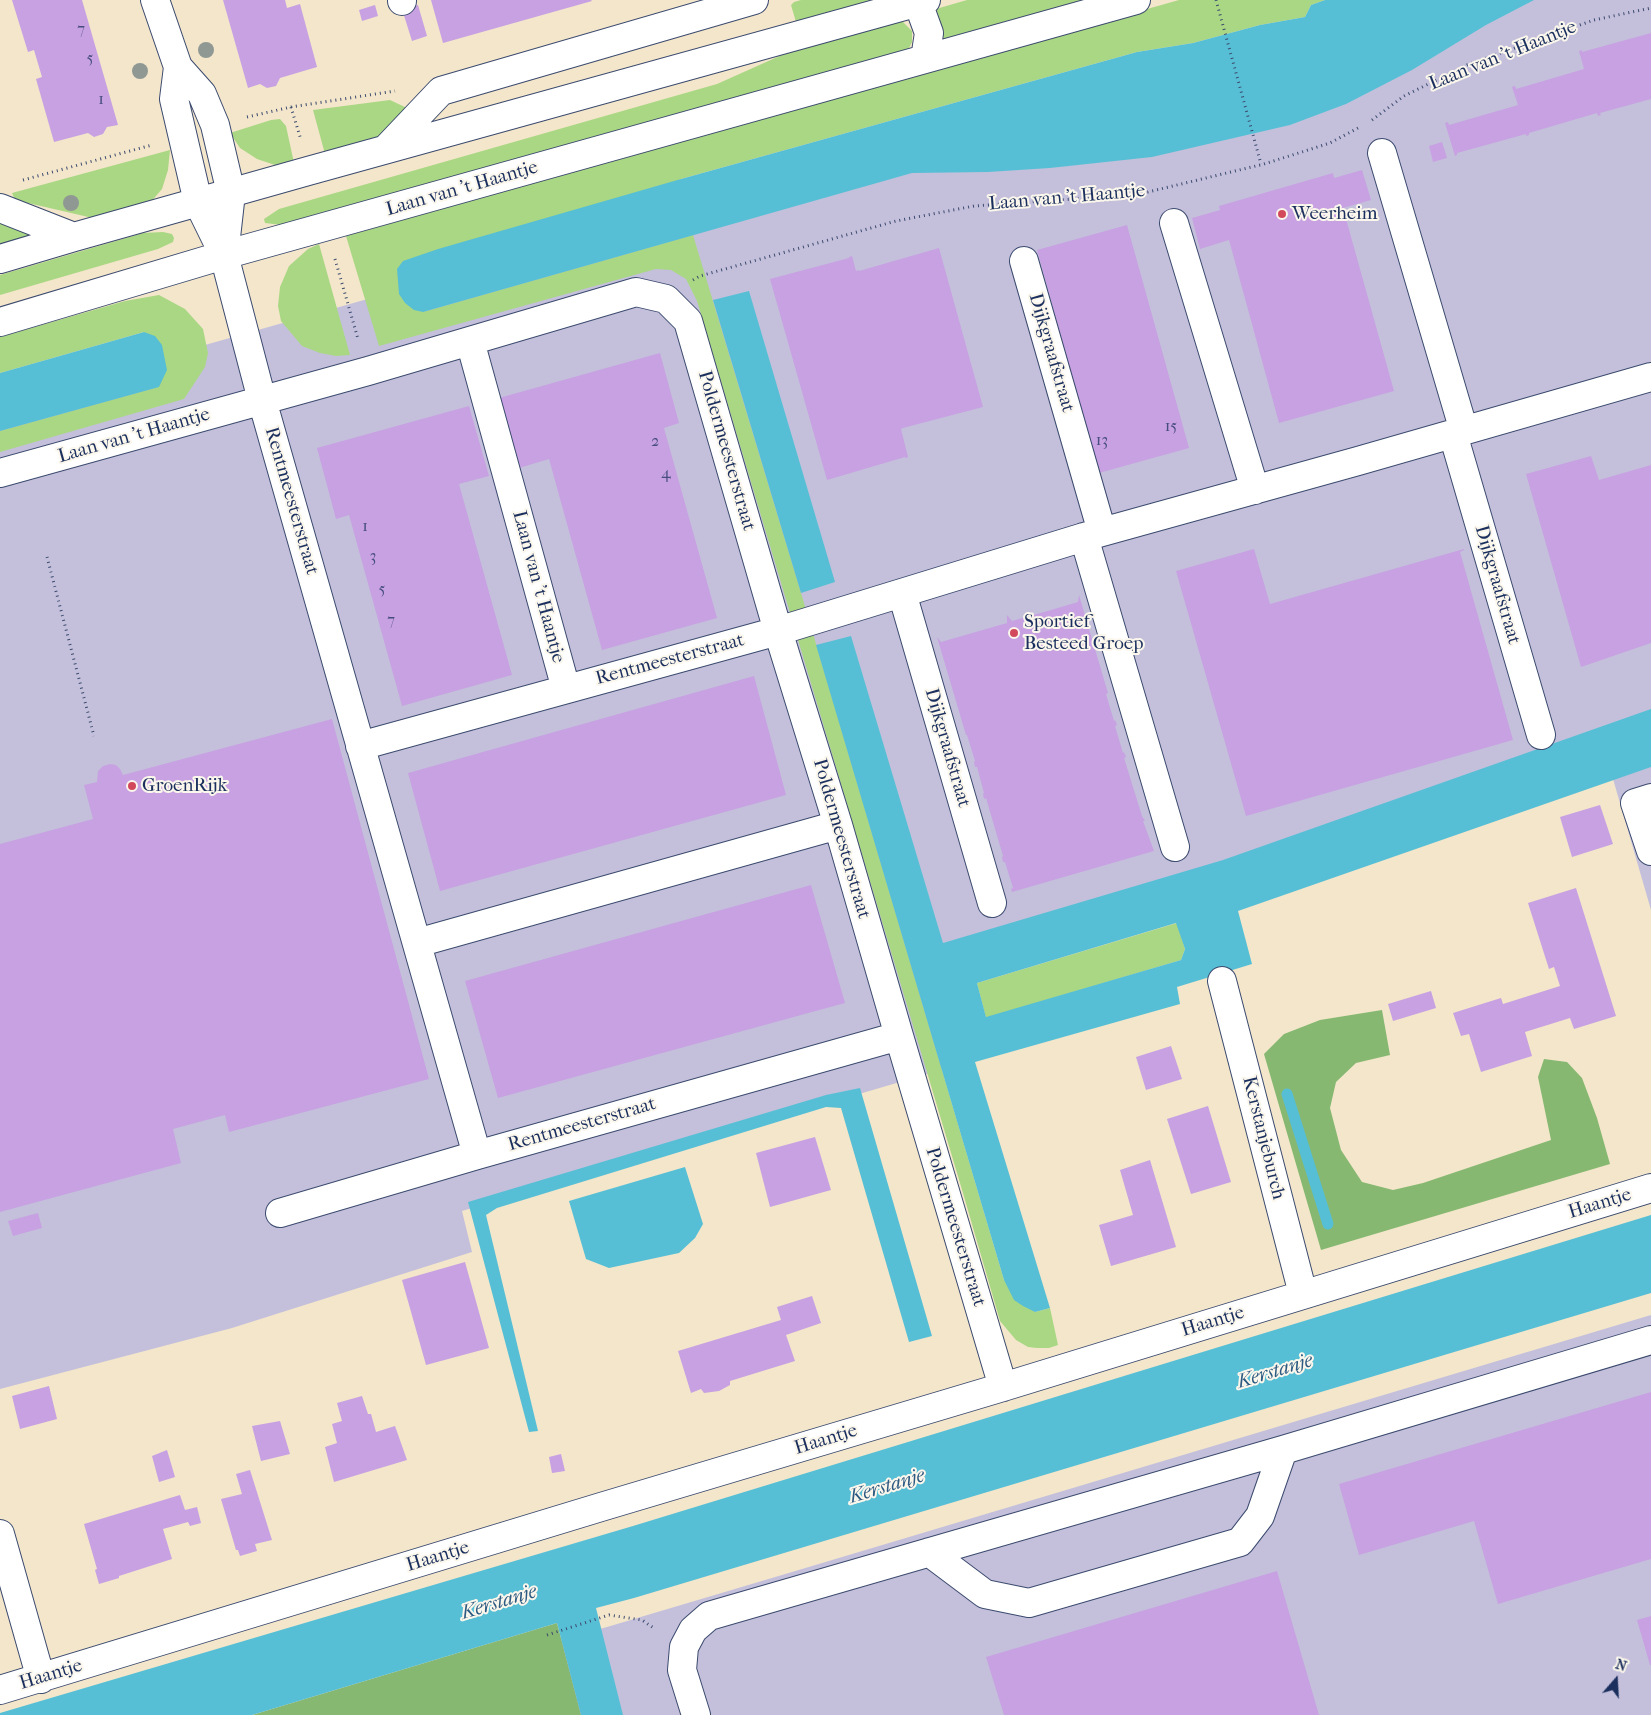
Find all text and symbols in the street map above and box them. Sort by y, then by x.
street label: Laan van 't Haantje [1426,16,1580,96]
house number: 7 [77,20,85,40]
house number: 5 [87,49,93,69]
house number: 1 [98,90,104,110]
street label: Laan van 't Haantje [383,156,541,222]
street label: Laan van 't Haantje [988,180,1146,216]
place label: Weerheim [1292,203,1378,225]
marker: Weerheim [1276,208,1288,220]
street label: Dijkgraafstraat [1023,291,1079,415]
street label: Poldermeesterstraat [692,368,760,534]
street label: Laan van 't Haantje [55,403,213,469]
house number: 15 [1165,417,1177,437]
street label: Rentmeesterstraat [259,425,323,577]
house number: 13 [1096,431,1108,451]
house number: 2 [651,432,659,452]
house number: 4 [661,464,671,484]
street label: Laan van 't Haantje [507,508,569,666]
house number: 1 [362,517,368,537]
street label: Dijkgraafstraat [1469,523,1525,647]
house number: 3 [370,547,376,567]
house number: 5 [379,580,385,600]
house number: 7 [387,611,395,631]
place label: Sportief Besteed Groep [1024,611,1144,655]
marker: Sportief Besteed Groep [1008,627,1020,639]
street label: Rentmeesterstraat [593,629,747,691]
street label: Dijkgraafstraat [919,686,975,810]
street label: Poldermeesterstraat [807,756,875,922]
place label: GroenRijk [142,775,227,797]
marker: GroenRijk [126,780,138,792]
street label: Kerstanjeburch [1237,1074,1289,1202]
street label: Rentmeesterstraat [506,1093,658,1157]
street label: Poldermeesterstraat [920,1145,990,1309]
street label: Haantje [1566,1184,1634,1224]
street label: Haantje [1179,1302,1247,1342]
water label: Kerstanje [1234,1349,1316,1395]
street label: Haantje [792,1420,860,1460]
water label: Kerstanje [846,1464,928,1510]
street label: Haantje [404,1537,472,1577]
water label: Kerstanje [458,1580,540,1626]
street label: Haantje [17,1655,85,1695]
north arrow [1591,1655,1641,1705]
text: N [1613,1656,1629,1675]

